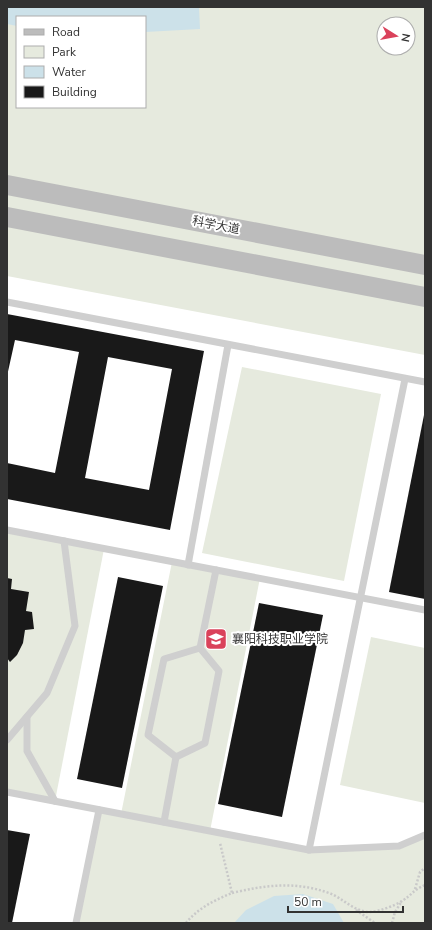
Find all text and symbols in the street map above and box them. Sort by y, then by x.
legend [16,16,146,108]
north arrow [376,16,416,56]
text: Road [52,24,80,40]
text: N [397,32,413,43]
text: Park [52,44,77,60]
text: Water [52,64,86,80]
text: Building [52,84,97,100]
street label: 科学大道 [191,213,241,237]
school or university icon: 襄阳科技职业学院 [203,626,229,652]
place label: 襄阳科技职业学院 [232,631,328,647]
scale bar [288,888,403,914]
text: 50 m [294,894,322,910]

